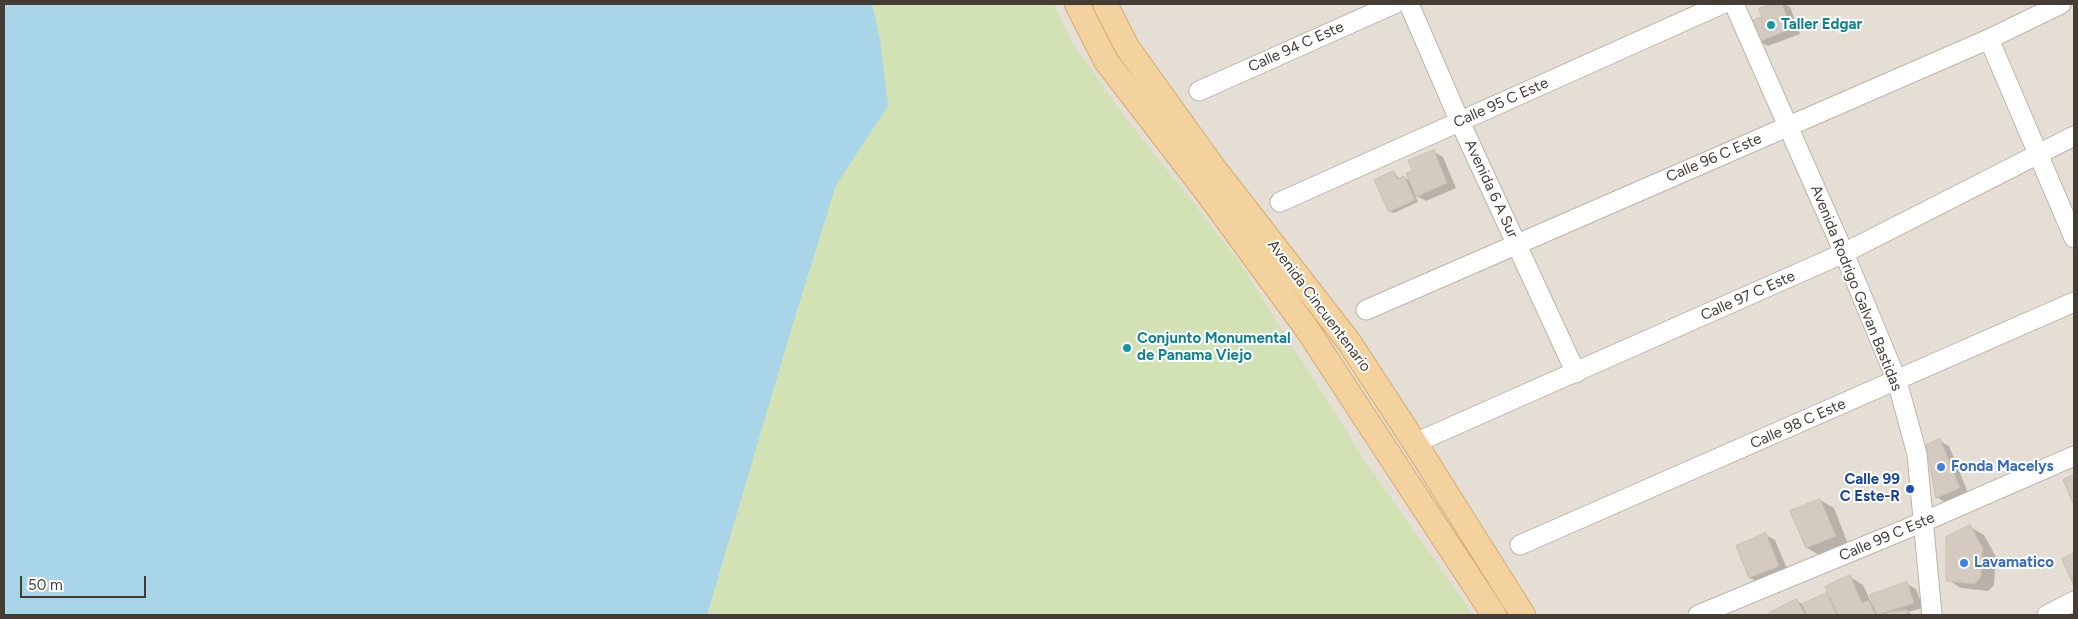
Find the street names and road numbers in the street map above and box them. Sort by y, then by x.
street label: Calle 94 C Este [1245,18,1347,76]
street label: Calle 95 C Este [1451,74,1551,132]
street label: Calle 96 C Este [1664,130,1764,186]
street label: Avenida 6 A Sur [1460,137,1522,241]
street label: Avenida Rodrigo Galvan Bastidas [1806,182,1906,394]
street label: Avenida Cincuentenario [1263,236,1375,376]
street label: Calle 97 C Este [1698,267,1798,325]
street label: Calle 98 C Este [1747,395,1849,453]
street label: Calle 99 C Este [1837,509,1937,565]

